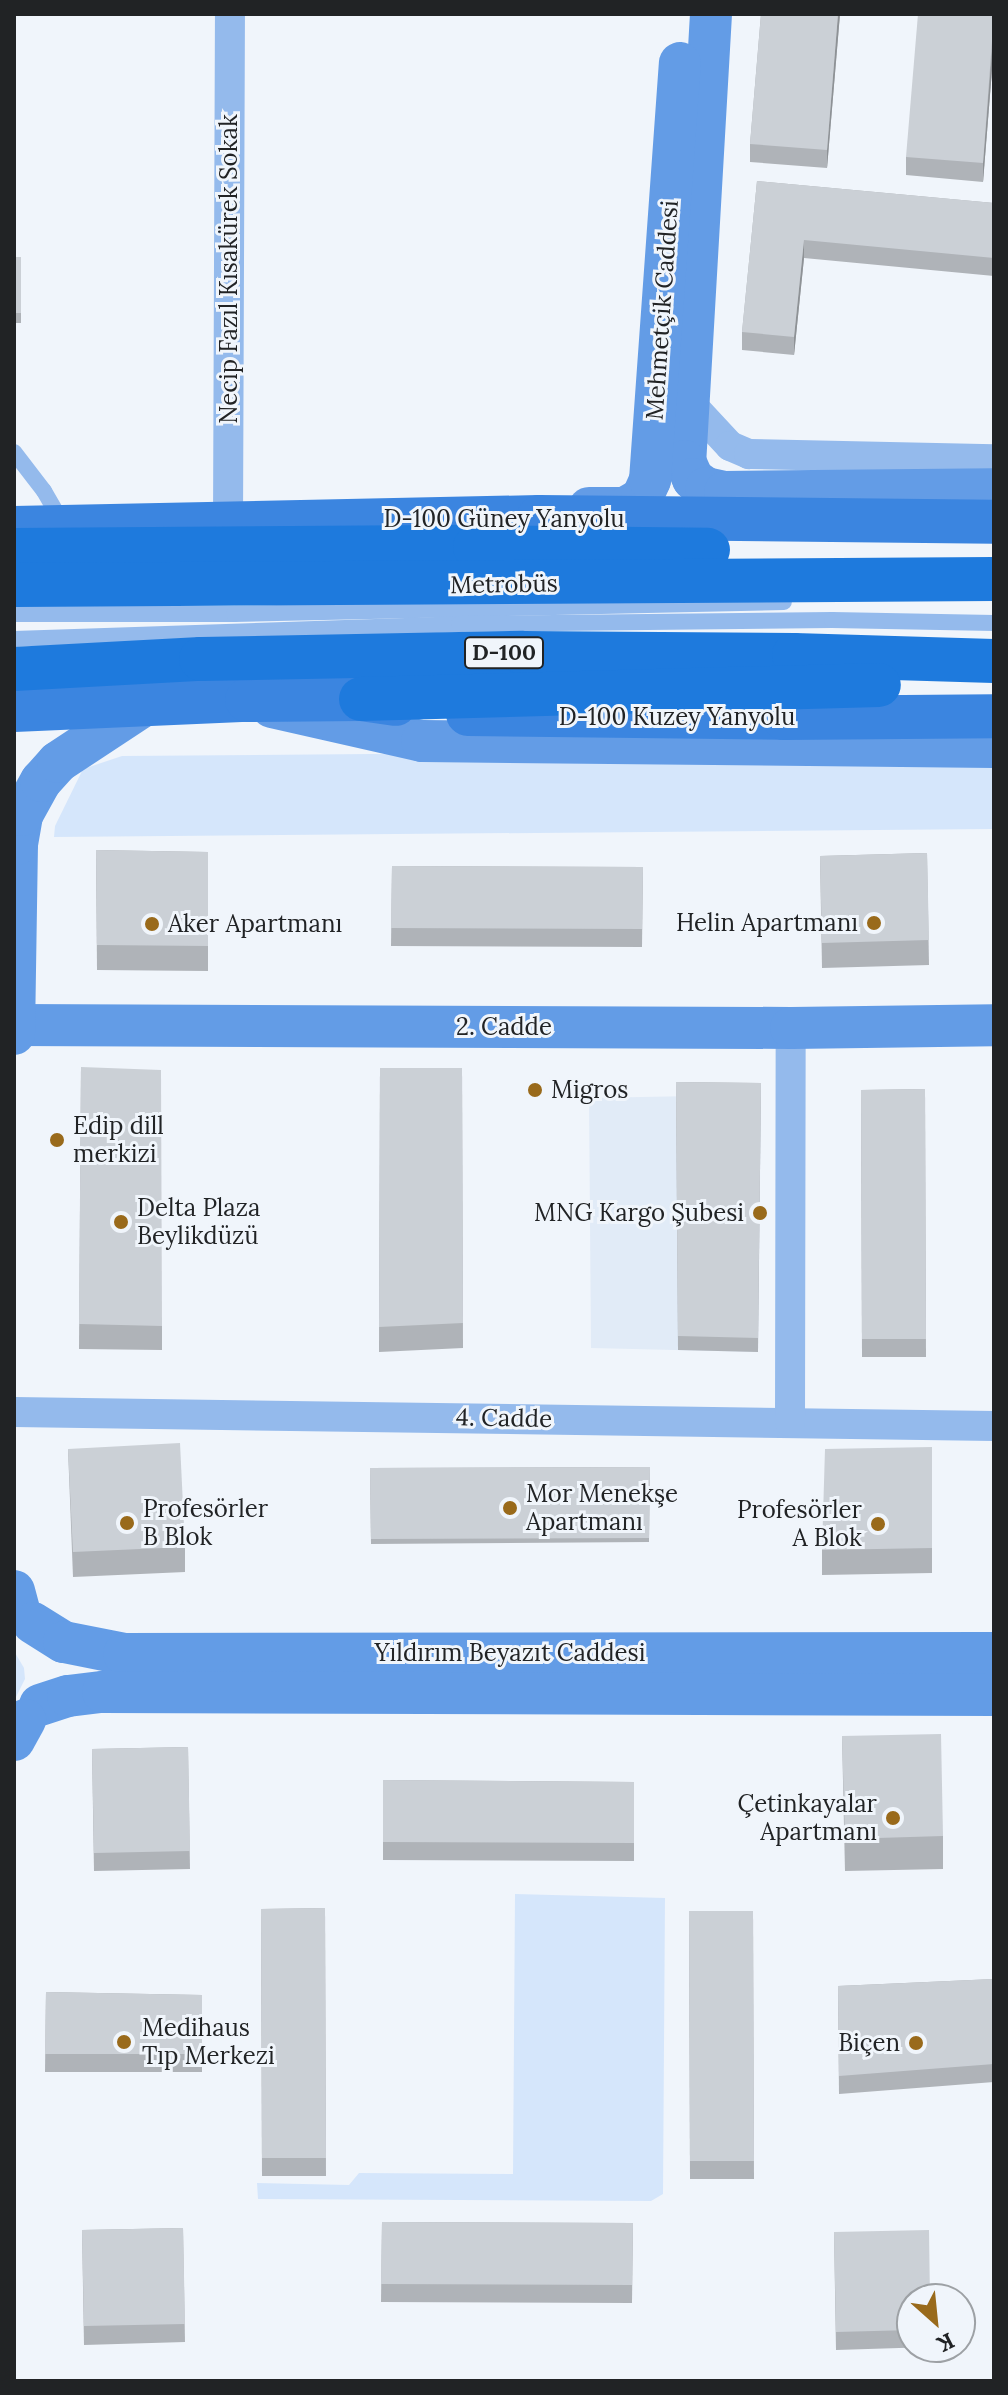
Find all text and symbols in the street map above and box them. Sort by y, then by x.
street label: Necip Fazıl Kısakürek Sokak [215,114,243,424]
street label: Mehmetçik Caddesi [640,199,684,421]
street label: D-100 Güney Yanyolu [383,505,625,533]
street label: Metrobüs [450,569,558,599]
road number: D-100 [464,635,544,671]
street label: D-100 Kuzey Yanyolu [559,703,795,731]
place label: Helin Apartmanı [676,909,858,937]
place label: Aker Apartmanı [168,910,342,938]
marker: Helin Apartmanı [865,914,883,932]
marker: Aker Apartmanı [143,915,161,933]
street label: 2. Cadde [456,1013,552,1041]
place label: Migros [551,1076,628,1104]
marker: Migros [526,1081,544,1099]
place label: Edip dill merkizi [73,1112,164,1168]
marker: Edip dill merkizi [48,1131,66,1149]
place label: Delta Plaza Beylikdüzü [137,1194,260,1250]
place label: MNG Kargo Şubesi [534,1199,744,1227]
marker: MNG Kargo Şubesi [751,1204,769,1222]
marker: Delta Plaza Beylikdüzü [112,1213,130,1231]
street label: 4. Cadde [456,1403,552,1433]
place label: Mor Menekşe Apartmanı [526,1480,678,1536]
place label: Profesörler B Blok [143,1495,268,1551]
place label: Profesörler A Blok [737,1496,862,1552]
marker: Mor Menekşe Apartmanı [501,1499,519,1517]
marker: Profesörler B Blok [118,1514,136,1532]
marker: Profesörler A Blok [869,1515,887,1533]
street label: Yıldırım Beyazıt Caddesi [375,1639,645,1667]
place label: Çetinkayalar Apartmanı [737,1790,877,1846]
marker: Çetinkayalar Apartmanı [884,1809,902,1827]
place label: Medihaus Tıp Merkezi [142,2014,275,2070]
place label: Biçen [838,2029,900,2057]
marker: Medihaus Tıp Merkezi [113,2031,135,2053]
marker: Biçen [907,2034,925,2052]
north arrow [896,2283,976,2363]
text: K [933,2327,959,2359]

